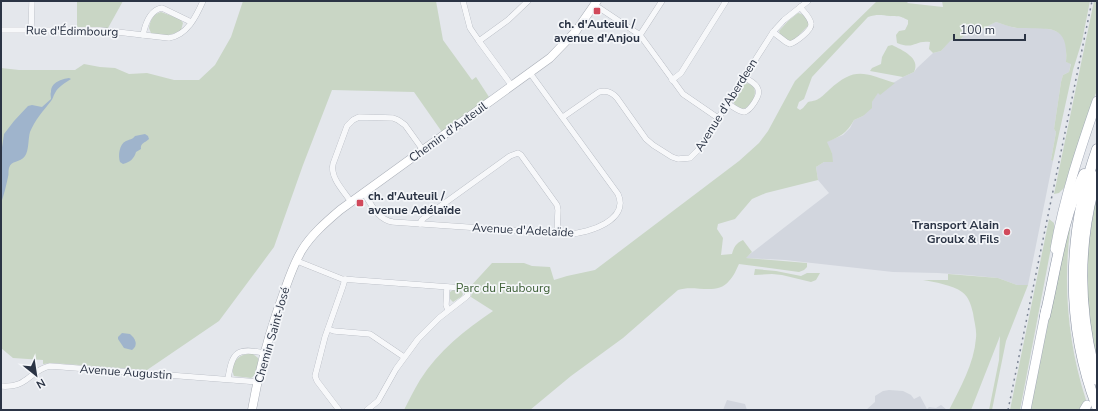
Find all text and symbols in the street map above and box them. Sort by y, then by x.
marker: ch. d'Auteuil / avenue d'Anjou [592,6,602,16]
place label: ch. d'Auteuil / avenue d'Anjou [554,16,640,46]
scale bar [954,16,1025,42]
street label: Rue d'Édimbourg [26,22,118,40]
text: 100 m [960,22,995,38]
street label: Avenue d'Aberdeen [691,56,761,154]
street label: Chemin d'Auteuil [406,98,491,166]
place label: ch. d'Auteuil / avenue Adélaïde [368,188,461,218]
marker: ch. d'Auteuil / avenue Adélaïde [355,198,365,208]
place label: Transport Alain Groulx & Fils [912,217,999,247]
street label: Avenue d'Adelaïde [472,219,574,241]
marker: Transport Alain Groulx & Fils [1002,227,1012,237]
park label: Parc du Faubourg [456,280,550,296]
street label: Chemin Saint-José [251,285,293,385]
north arrow [16,355,56,395]
street label: Avenue Augustin [79,361,173,383]
text: N [33,375,48,392]

